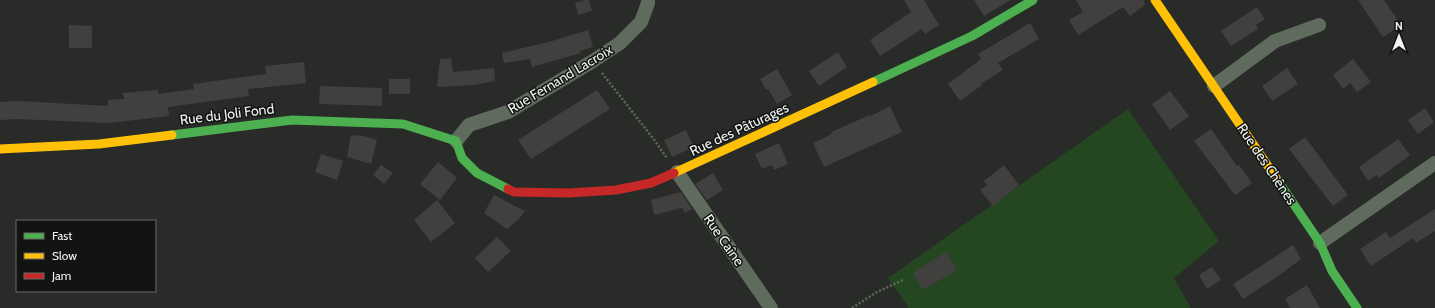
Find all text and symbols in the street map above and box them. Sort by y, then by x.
north arrow [1379,16,1419,56]
text: N [1395,19,1403,33]
street label: Rue Fernand Lacroix [504,40,616,117]
street label: Rue des Pâturages [687,98,792,160]
street label: Rue du Joli Fond [179,99,275,129]
street label: Rue des Chênes [1233,120,1301,208]
street label: Rue Caîne [700,211,748,269]
legend [16,220,156,292]
text: Fast [52,228,72,243]
text: Slow [52,248,77,263]
text: Jam [51,268,71,283]

